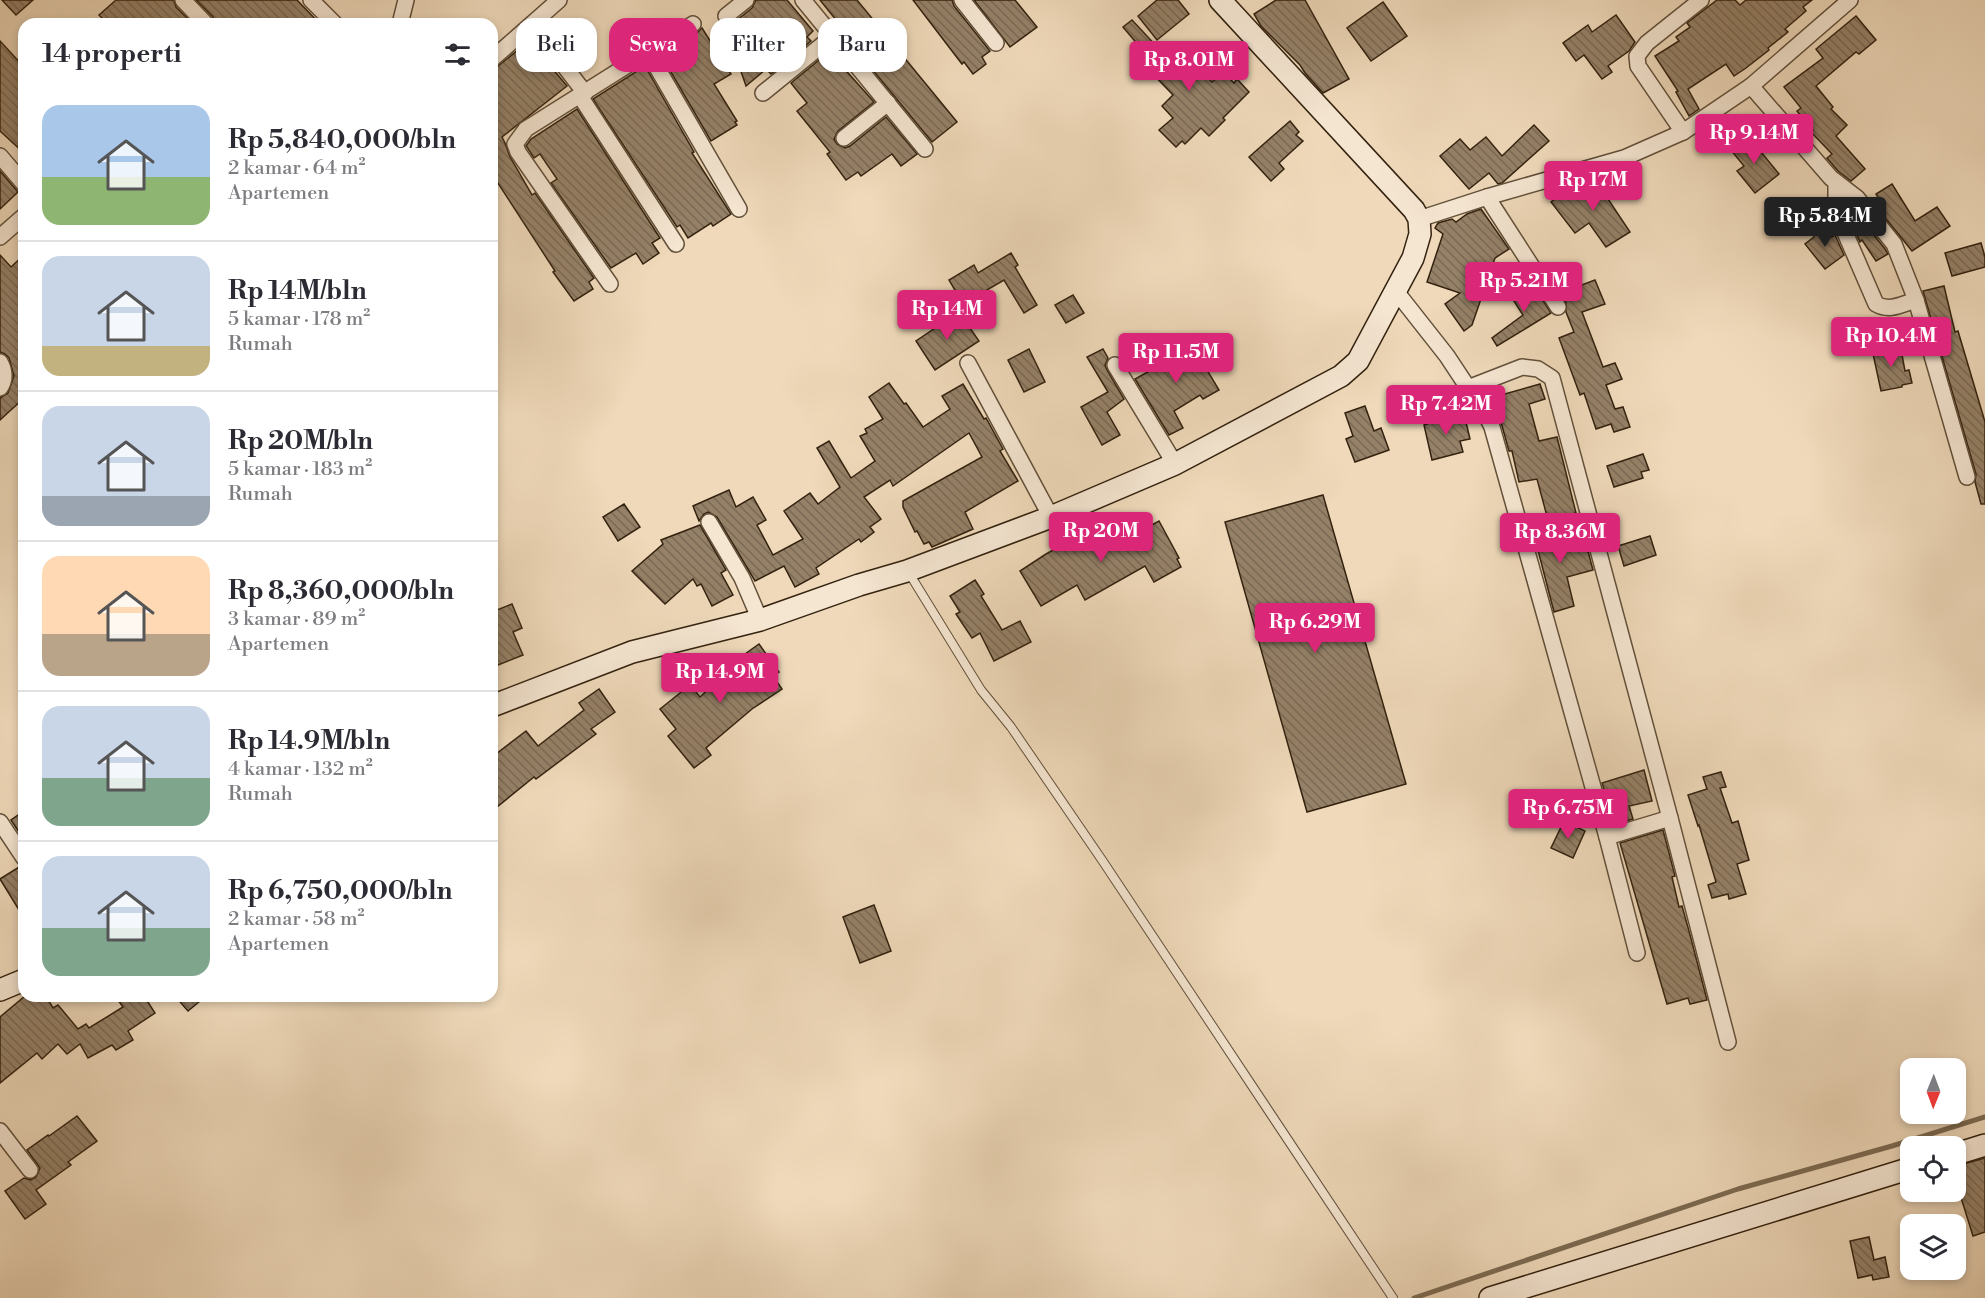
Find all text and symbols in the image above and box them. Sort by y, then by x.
chip: Beli [516,18,597,72]
chip: Sewa [609,18,698,72]
chip: Filter [710,18,806,72]
chip: Baru [818,18,907,72]
text: 14 properti [42,38,181,70]
icon: filters [441,38,474,71]
pin: Rp 8.01M [1127,41,1251,92]
text: Rp 8.01M [1144,48,1234,73]
pin: Rp 9.14M [1692,114,1816,165]
text: Rp 9.14M [1709,121,1799,146]
text: Rp 5,840,000/bln [228,124,456,156]
icon: home [90,129,162,201]
text: 2 kamar · 64 m² [228,156,366,181]
pin: Rp 17M [1544,161,1642,212]
text: Rp 17M [1558,168,1628,193]
text: Apartemen [228,181,329,206]
pin: Rp 5.84M [1763,197,1887,248]
text: Rp 5.84M [1778,204,1872,229]
pin: Rp 5.21M [1462,262,1586,313]
text: Rp 5.21M [1479,269,1569,294]
text: Rp 14M/bln [228,275,367,307]
icon: home [90,280,162,352]
pin: Rp 14M [898,290,996,341]
text: Rp 14M [911,297,983,322]
text: 5 kamar · 178 m² [228,307,370,332]
pin: Rp 10.4M [1829,317,1953,368]
text: Rp 10.4M [1845,324,1937,349]
text: Rumah [228,332,293,357]
pin: Rp 11.5M [1114,333,1238,384]
text: Rp 11.5M [1132,340,1220,365]
pin: Rp 7.42M [1384,385,1508,436]
text: Rp 7.42M [1400,392,1492,417]
text: Rp 20M/bln [228,425,373,457]
icon: home [90,430,162,502]
text: 5 kamar · 183 m² [228,457,372,482]
text: Rumah [228,482,293,507]
pin: Rp 20M [1052,512,1150,563]
pin: Rp 8.36M [1498,513,1622,564]
text: Rp 20M [1063,519,1139,544]
text: Rp 8.36M [1514,520,1606,545]
text: Rp 8,360,000/bln [228,575,454,607]
icon: home [90,580,162,652]
pin: Rp 6.29M [1253,603,1377,654]
text: 3 kamar · 89 m² [228,607,365,632]
text: Rp 6.29M [1269,610,1361,635]
text: Apartemen [228,632,329,657]
pin: Rp 14.9M [658,653,782,704]
text: Rp 14.9M [675,660,765,685]
text: Rp 14.9M/bln [228,725,390,757]
icon: home [90,730,162,802]
text: 4 kamar · 132 m² [228,757,373,782]
text: Rumah [228,782,293,807]
pin: Rp 6.75M [1506,789,1630,840]
text: Rp 6.75M [1522,796,1614,821]
text: Rp 6,750,000/bln [228,875,453,907]
icon: home [90,880,162,952]
text: 2 kamar · 58 m² [228,907,364,932]
text: Apartemen [228,932,329,957]
north arrow [1900,1058,1966,1124]
map controls [1900,1058,1966,1280]
button: locate [1900,1136,1966,1202]
button: layers [1900,1214,1966,1280]

